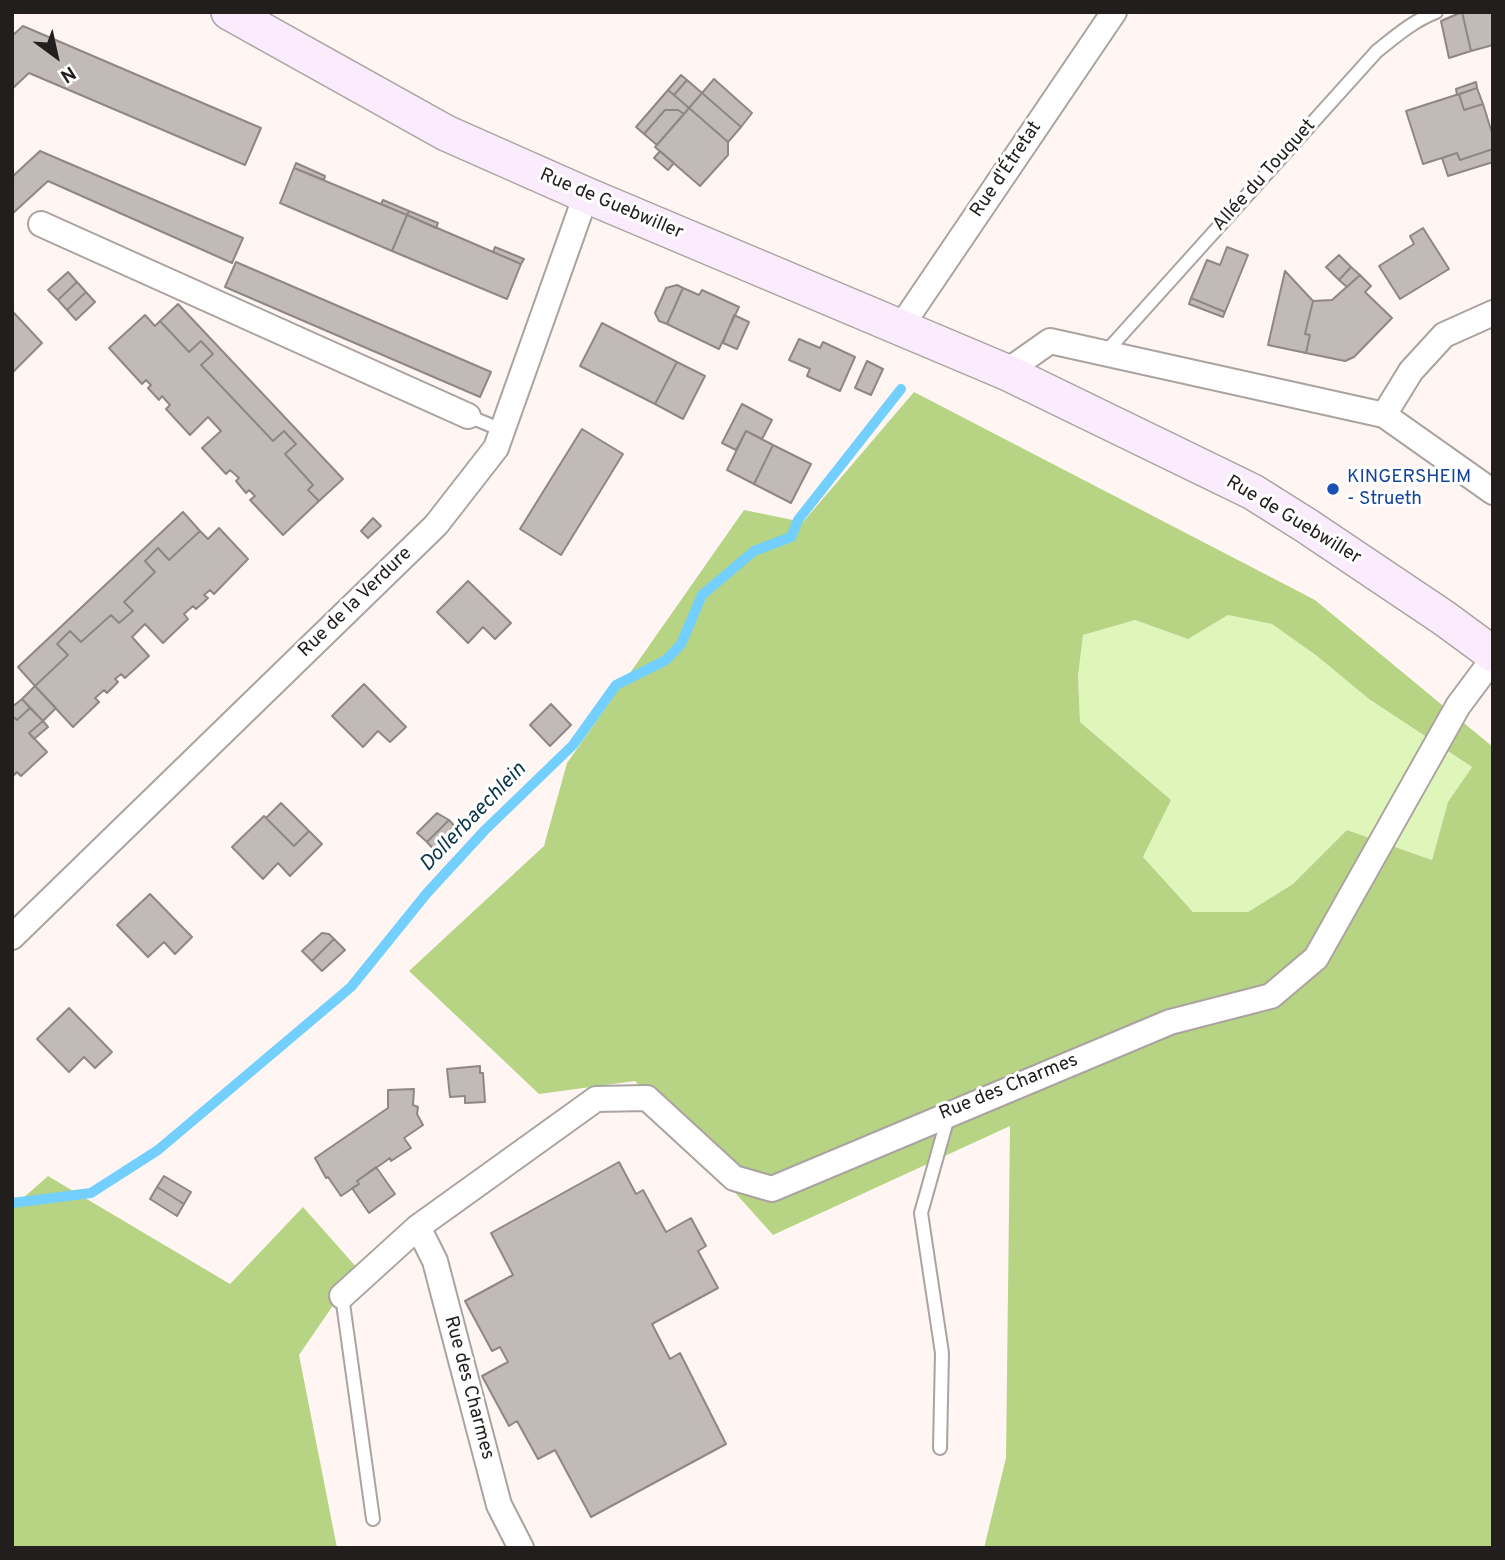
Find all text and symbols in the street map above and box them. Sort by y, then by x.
north arrow [21,21,91,91]
text: N [55,60,80,87]
street label: Allée du Touquet [1209,115,1321,237]
street label: Rue d'Étretat [967,118,1047,222]
street label: Rue de Guebwiller [536,165,686,245]
place label: KINGERSHEIM - Strueth [1347,467,1471,511]
street label: Rue de Guebwiller [1221,472,1365,570]
marker: KINGERSHEIM - Strueth [1325,481,1341,497]
street label: Rue de la Verdure [294,543,418,663]
water label: Dollerbaechlein [416,758,532,878]
street label: Rue des Charmes [936,1050,1082,1126]
street label: Rue des Charmes [438,1314,498,1462]

